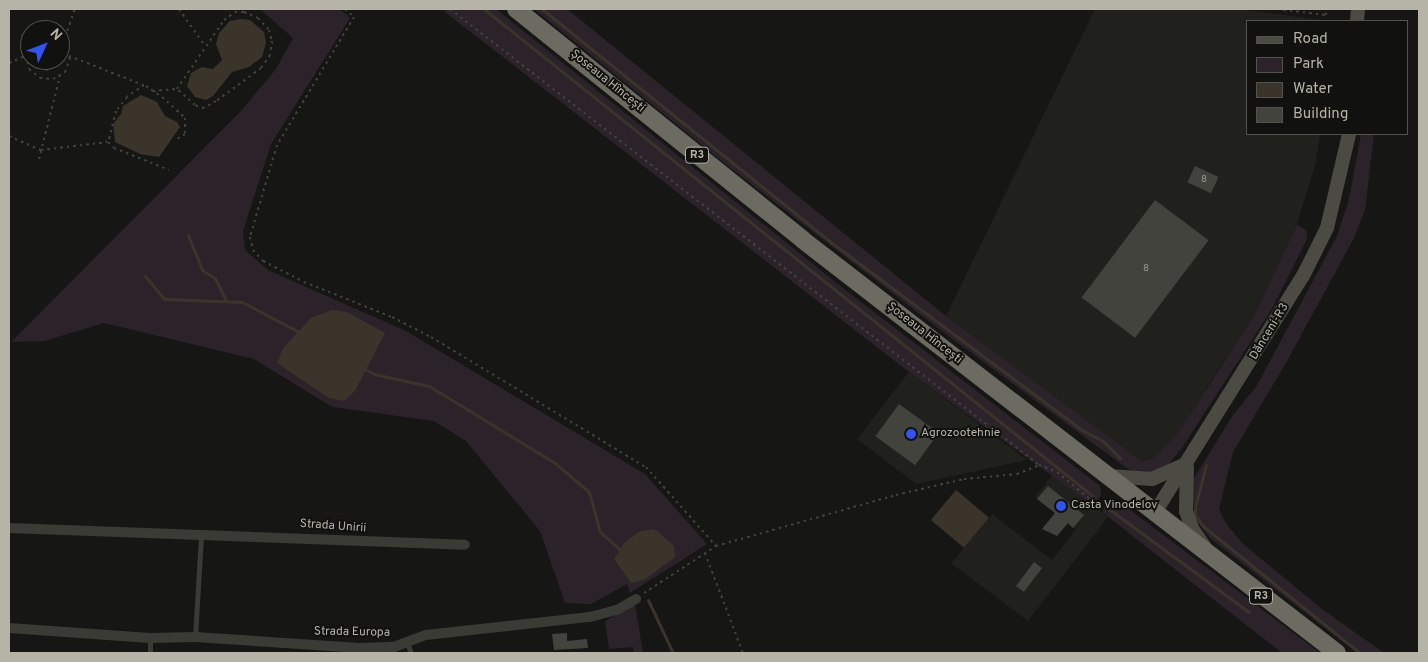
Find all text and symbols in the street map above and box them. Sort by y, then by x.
north arrow [20,20,70,70]
legend [1246,20,1408,135]
text: N [46,26,65,45]
text: Road [1293,30,1328,49]
street label: Șoseaua Hîncești [567,48,647,116]
text: Park [1293,55,1324,74]
text: Water [1293,80,1332,99]
text: Building [1293,105,1348,124]
road number: R3 [684,146,710,164]
house number: 8 [1201,174,1207,186]
house number: 8 [1143,263,1149,275]
street label: Șoseaua Hîncești [884,300,964,368]
street label: Dănceni-R3 [1247,301,1293,363]
place label: Agrozootehnie [921,427,1000,441]
marker: Agrozootehnie [905,428,917,440]
place label: Casta Vinodelov [1071,499,1158,513]
marker: Casta Vinodelov [1055,500,1067,512]
street label: Strada Unirii [299,517,367,537]
road number: R3 [1248,588,1274,604]
street label: Strada Europa [314,625,390,641]

